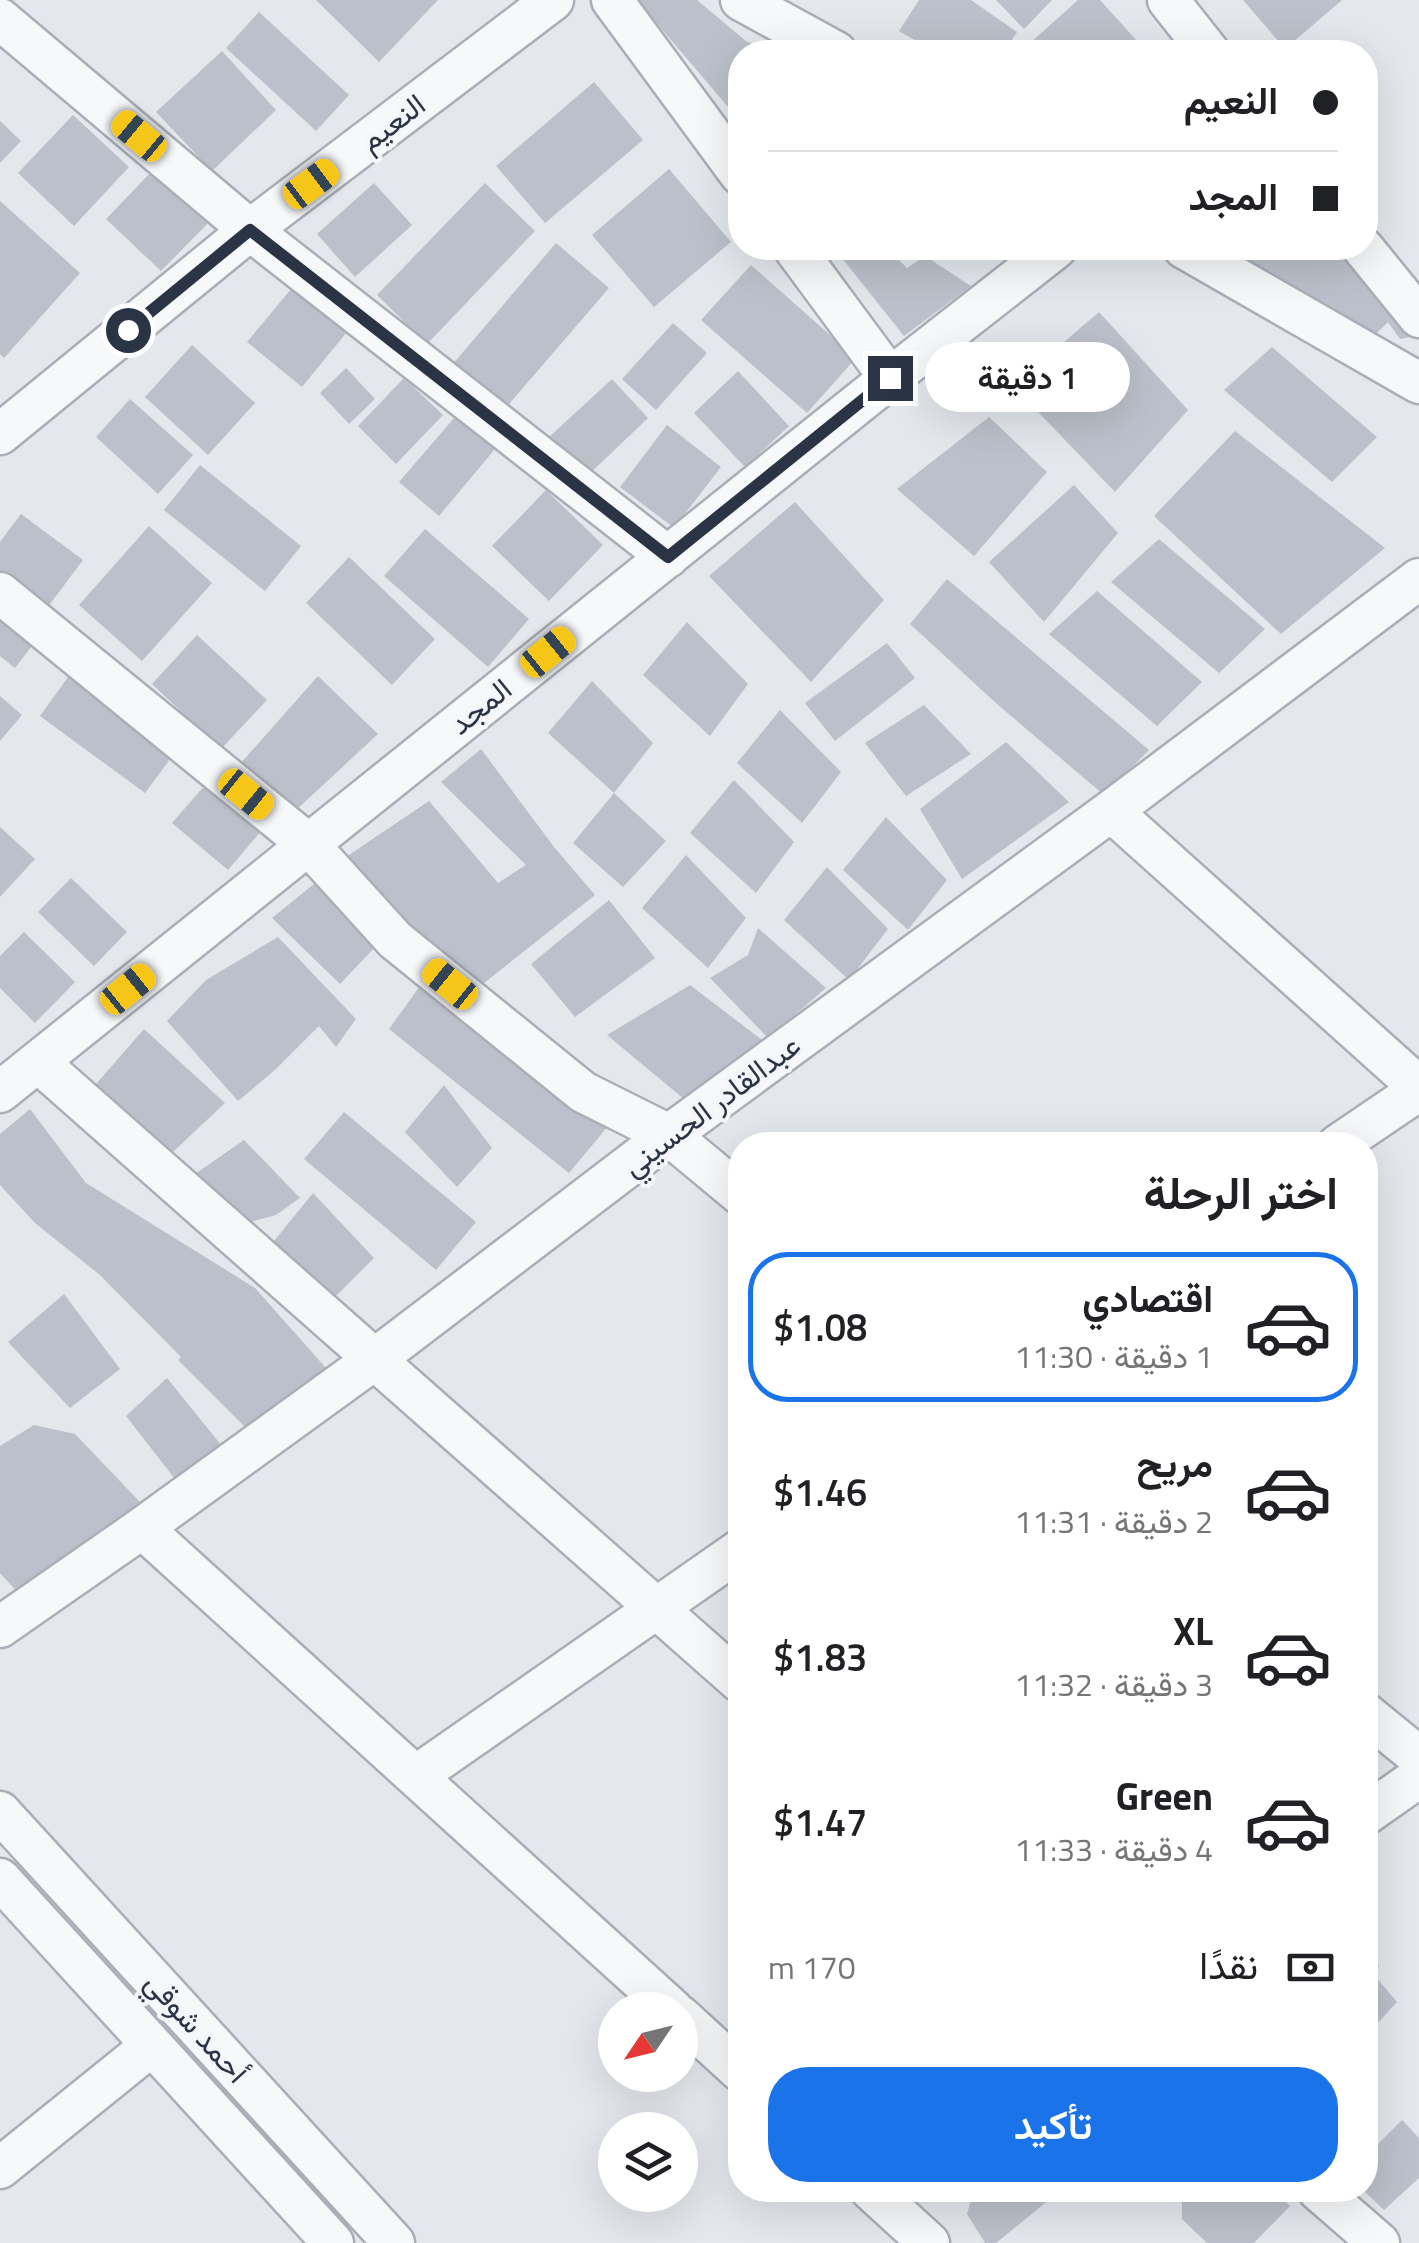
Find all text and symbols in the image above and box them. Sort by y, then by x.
text: النعيم [1184,71,1278,129]
street label: النعيم [349,82,435,162]
car [106,105,172,167]
car [278,154,344,214]
text: المجد [1188,167,1278,225]
route start [106,308,151,353]
callout: 1 دقيقة [925,343,1130,413]
text: 1 دقيقة [977,353,1078,401]
route end [868,356,913,401]
car [515,621,581,683]
street label: المجد [439,666,521,746]
car [213,763,279,825]
car [417,953,483,1015]
car [95,958,161,1020]
street label: عبدالقادر الحسيني [612,1022,811,1189]
text: اختر الرحلة [1144,1158,1338,1226]
text: اقتصادي [1082,1269,1213,1327]
icon: car [1243,1282,1333,1372]
text: $1.08 [773,1298,867,1356]
text: 1 دقيقة · 11:30 [1014,1332,1213,1380]
text: مريح [1137,1434,1213,1492]
icon: car [1243,1447,1333,1537]
text: $1.46 [773,1463,867,1521]
text: 2 دقيقة · 11:31 [1014,1497,1213,1545]
text: XL [1173,1602,1213,1660]
icon: car [1243,1612,1333,1702]
text: $1.83 [773,1628,867,1686]
text: 3 دقيقة · 11:32 [1014,1660,1213,1708]
text: Green [1116,1767,1213,1825]
icon: car [1243,1777,1333,1867]
text: $1.47 [773,1793,867,1851]
text: 4 دقيقة · 11:33 [1014,1825,1213,1873]
text: نقدًا [1199,1936,1258,1994]
icon: cash [1283,1940,1338,1995]
text: 170 m [768,1943,856,1991]
street label: أحمد شوقي [133,1961,260,2095]
north arrow [598,1992,698,2092]
map controls [598,1992,698,2212]
button: تأكيد [768,2067,1338,2182]
button: layers [598,2112,698,2212]

